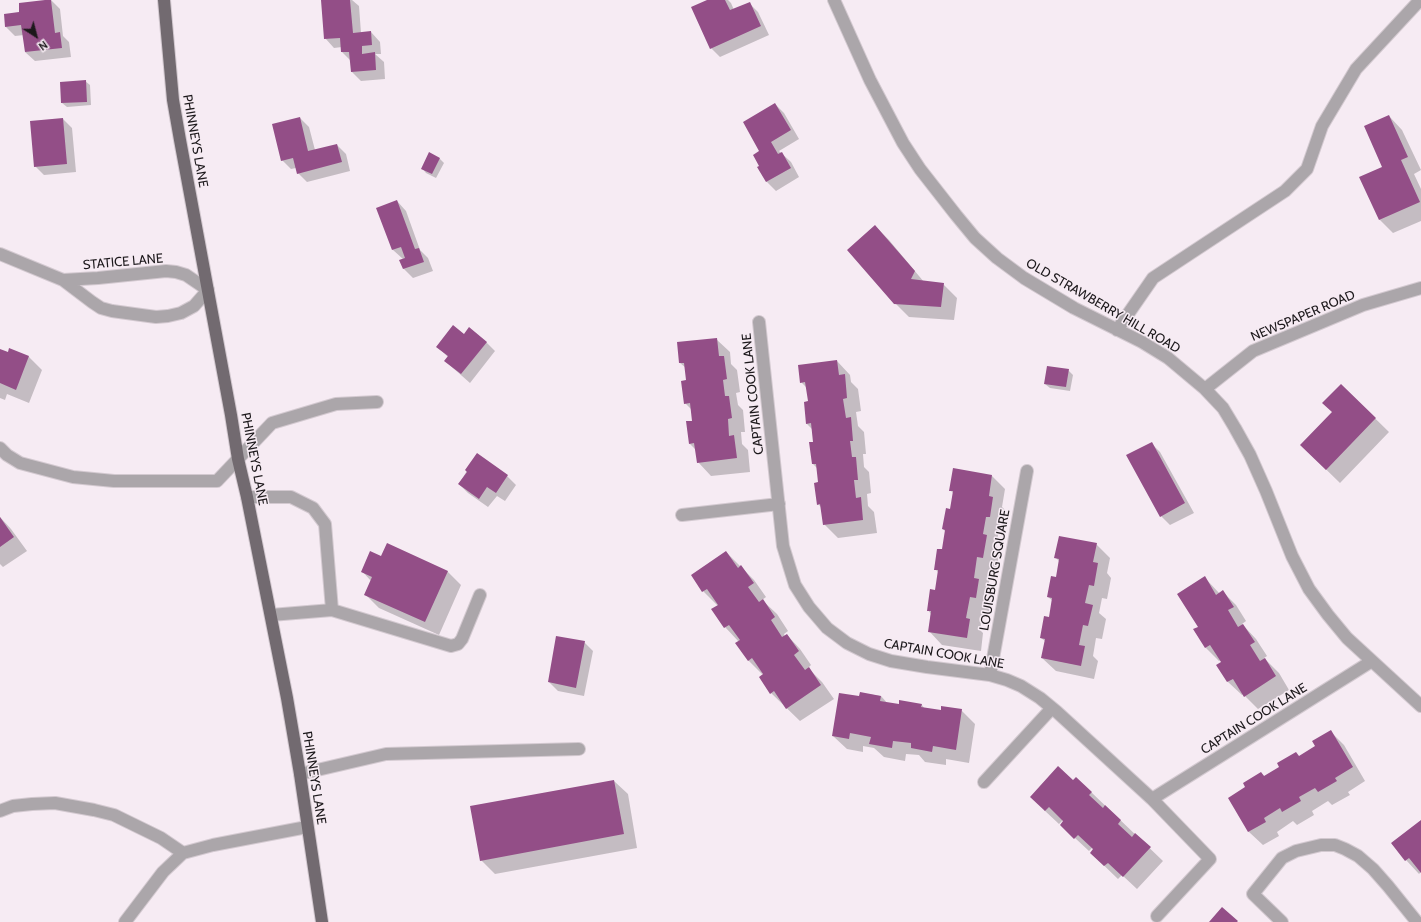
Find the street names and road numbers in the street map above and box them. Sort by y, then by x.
street label: PHINNEYS LANE [179,93,211,189]
street label: STATICE LANE [82,251,164,273]
street label: OLD STRAWBERRY HILL ROAD [1023,255,1183,357]
street label: NEWSPAPER ROAD [1249,287,1357,345]
street label: CAPTAIN COOK LANE [739,332,767,456]
street label: PHINNEYS LANE [237,411,271,507]
street label: LOUISBURG SQUARE [977,508,1013,632]
street label: CAPTAIN COOK LANE [883,636,1005,672]
street label: CAPTAIN COOK LANE [1198,680,1310,758]
street label: PHINNEYS LANE [299,730,329,826]

